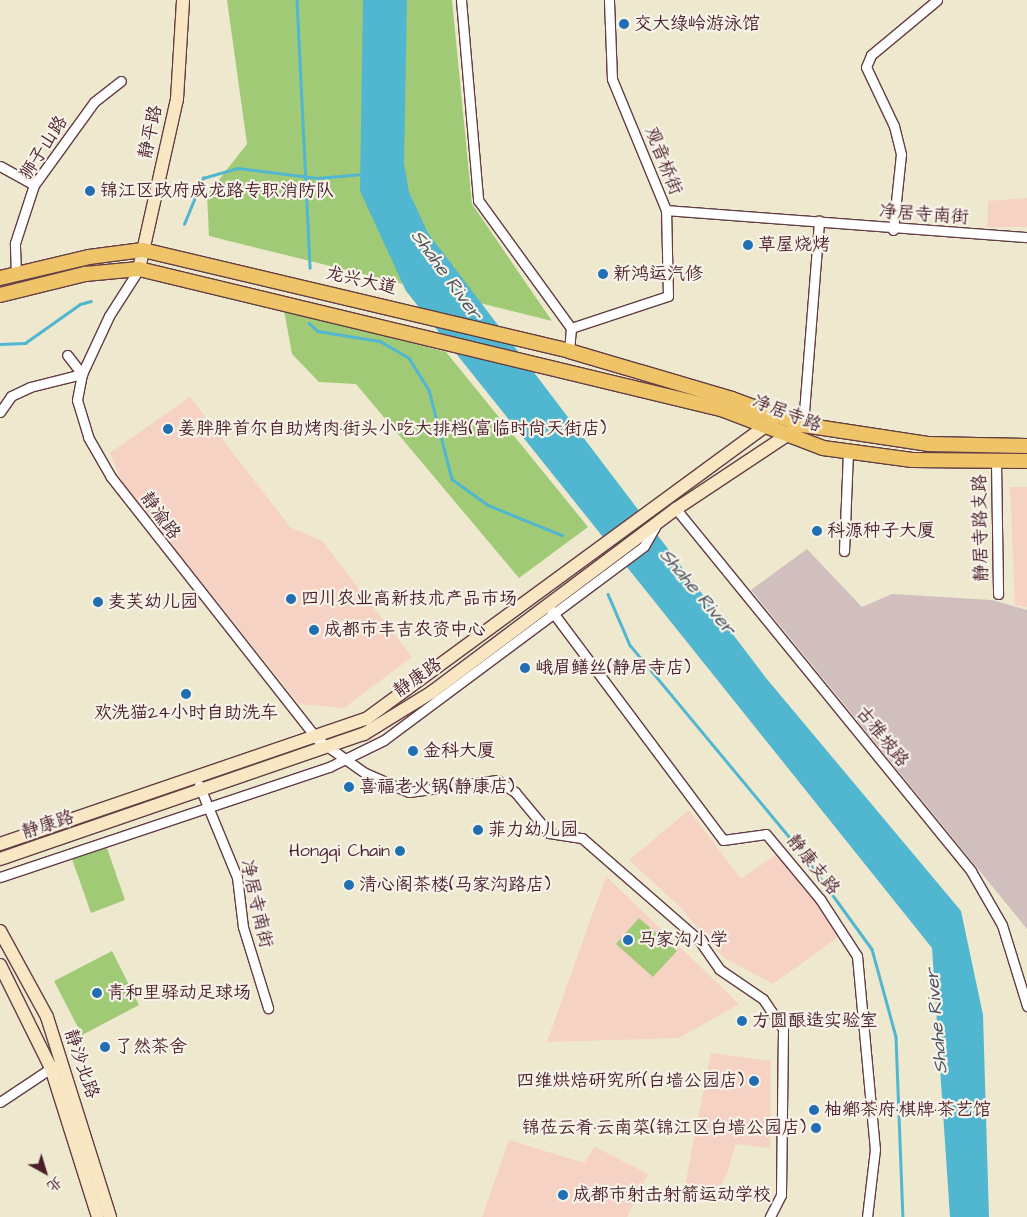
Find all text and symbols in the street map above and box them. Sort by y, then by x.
place label: 交大绿岭游泳馆 [634,13,760,35]
marker: 交大绿岭游泳馆 [618,18,630,30]
street label: 静平路 [135,103,167,161]
street label: 狮子山路 [15,112,73,184]
street label: 观音桥街 [640,124,686,198]
place label: 锦江区政府成龙路专职消防队 [100,180,334,202]
marker: 锦江区政府成龙路专职消防队 [84,185,96,197]
street label: 净居寺南街 [878,201,970,229]
water label: Shahe River [406,226,486,324]
place label: 草屋烧烤 [758,234,830,256]
marker: 草屋烧烤 [742,239,754,251]
street label: 龙兴大道 [323,262,399,300]
place label: 新鸿运汽修 [613,263,703,285]
marker: 新鸿运汽修 [597,268,609,280]
street label: 净居寺路 [750,391,824,437]
place label: 姜胖胖首尔自助烤肉·街头小吃大排档(富临时尚天街店) [178,418,606,440]
marker: 姜胖胖首尔自助烤肉·街头小吃大排档(富临时尚天街店) [162,423,174,435]
street label: 静居寺路支路 [969,474,993,582]
street label: 静渝路 [135,488,185,544]
place label: 科源种子大厦 [827,520,935,542]
marker: 科源种子大厦 [811,525,823,537]
water label: Shahe River [654,544,740,640]
place label: 四川农业高新技术产品市场 [301,588,517,610]
place label: 麦芙幼儿园 [108,591,198,613]
marker: 四川农业高新技术产品市场 [285,593,297,605]
marker: 麦芙幼儿园 [92,596,104,608]
place label: 成都市丰吉农资中心 [324,619,486,641]
marker: 成都市丰吉农资中心 [308,624,320,636]
street label: 静康路 [390,654,446,702]
place label: 峨眉鳝丝(静居寺店) [535,657,691,679]
marker: 峨眉鳝丝(静居寺店) [519,662,531,674]
marker: 欢洗猫24小时自助洗车 [180,688,192,700]
place label: 欢洗猫24小时自助洗车 [94,702,278,724]
street label: 古雅坡路 [851,702,913,772]
place label: 金科大厦 [423,740,495,762]
marker: 金科大厦 [407,745,419,757]
place label: 喜福老火锅(静康店) [359,776,515,798]
marker: 喜福老火锅(静康店) [343,781,355,793]
street label: 静康路 [19,806,77,844]
place label: 菲力幼儿园 [488,819,578,841]
marker: 菲力幼儿园 [472,824,484,836]
street label: 静康支路 [782,830,844,900]
place label: Hongqi Chain [289,840,390,862]
marker: Hongqi Chain [394,845,406,857]
street label: 净居寺南街 [235,858,277,950]
place label: 清心阁茶楼(马家沟路店) [359,874,551,896]
marker: 清心阁茶楼(马家沟路店) [343,879,355,891]
place label: 马家沟小学 [638,929,728,951]
marker: 马家沟小学 [622,934,634,946]
water label: Shahe River [921,967,953,1075]
place label: 青和里驿动足球场 [107,982,251,1004]
marker: 青和里驿动足球场 [91,987,103,999]
place label: 方圆酿造实验室 [752,1010,878,1032]
marker: 方圆酿造实验室 [736,1015,748,1027]
street label: 静沙北路 [59,1026,103,1102]
place label: 了然茶舍 [115,1036,187,1058]
marker: 了然茶舍 [99,1041,111,1053]
place label: 四维烘焙研究所(白墙公园店) [516,1070,744,1092]
marker: 四维烘焙研究所(白墙公园店) [748,1075,760,1087]
place label: 柚鄉茶府·棋牌·茶艺馆 [824,1099,991,1121]
marker: 柚鄉茶府·棋牌·茶艺馆 [808,1104,820,1116]
place label: 锦莅云肴·云南菜(锦江区白墙公园店) [522,1117,806,1139]
marker: 锦莅云肴·云南菜(锦江区白墙公园店) [810,1122,822,1134]
north arrow [20,1147,70,1197]
text: 北 [43,1171,66,1196]
place label: 成都市射击射箭运动学校 [573,1184,771,1206]
marker: 成都市射击射箭运动学校 [557,1189,569,1201]

